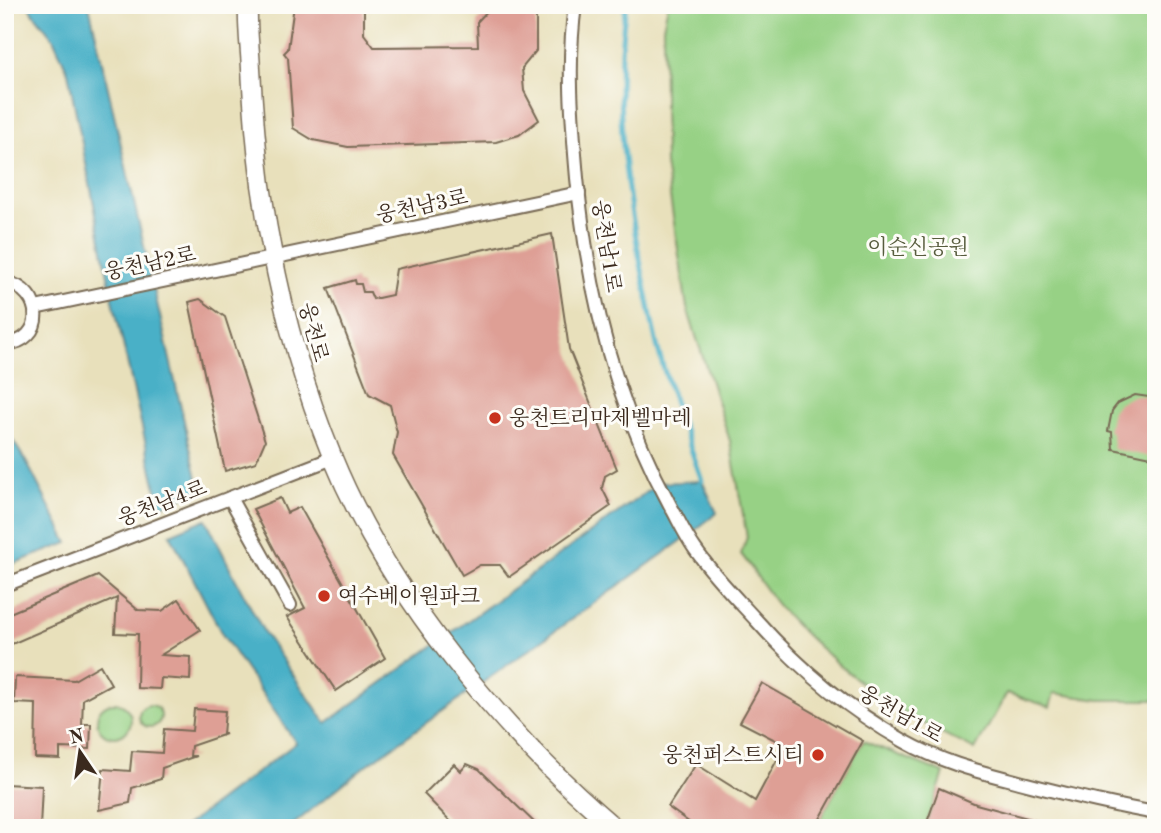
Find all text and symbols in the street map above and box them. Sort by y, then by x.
street label: 웅천남3로 [374,186,470,227]
street label: 웅천남1로 [588,198,625,294]
park label: 이순신공원 [867,236,969,259]
street label: 웅천남2로 [102,243,198,284]
street label: 웅천로 [295,300,333,364]
place label: 웅천트리마제벨마레 [509,407,692,430]
marker: 웅천트리마제벨마레 [487,410,503,426]
street label: 웅천남4로 [114,476,210,531]
place label: 여수베이원파크 [338,585,480,608]
marker: 여수베이원파크 [316,588,332,604]
street label: 웅천남1로 [855,681,947,748]
north arrow [46,718,116,788]
text: N [68,727,86,749]
place label: 웅천퍼스트시티 [662,744,804,767]
marker: 웅천퍼스트시티 [810,747,826,763]

